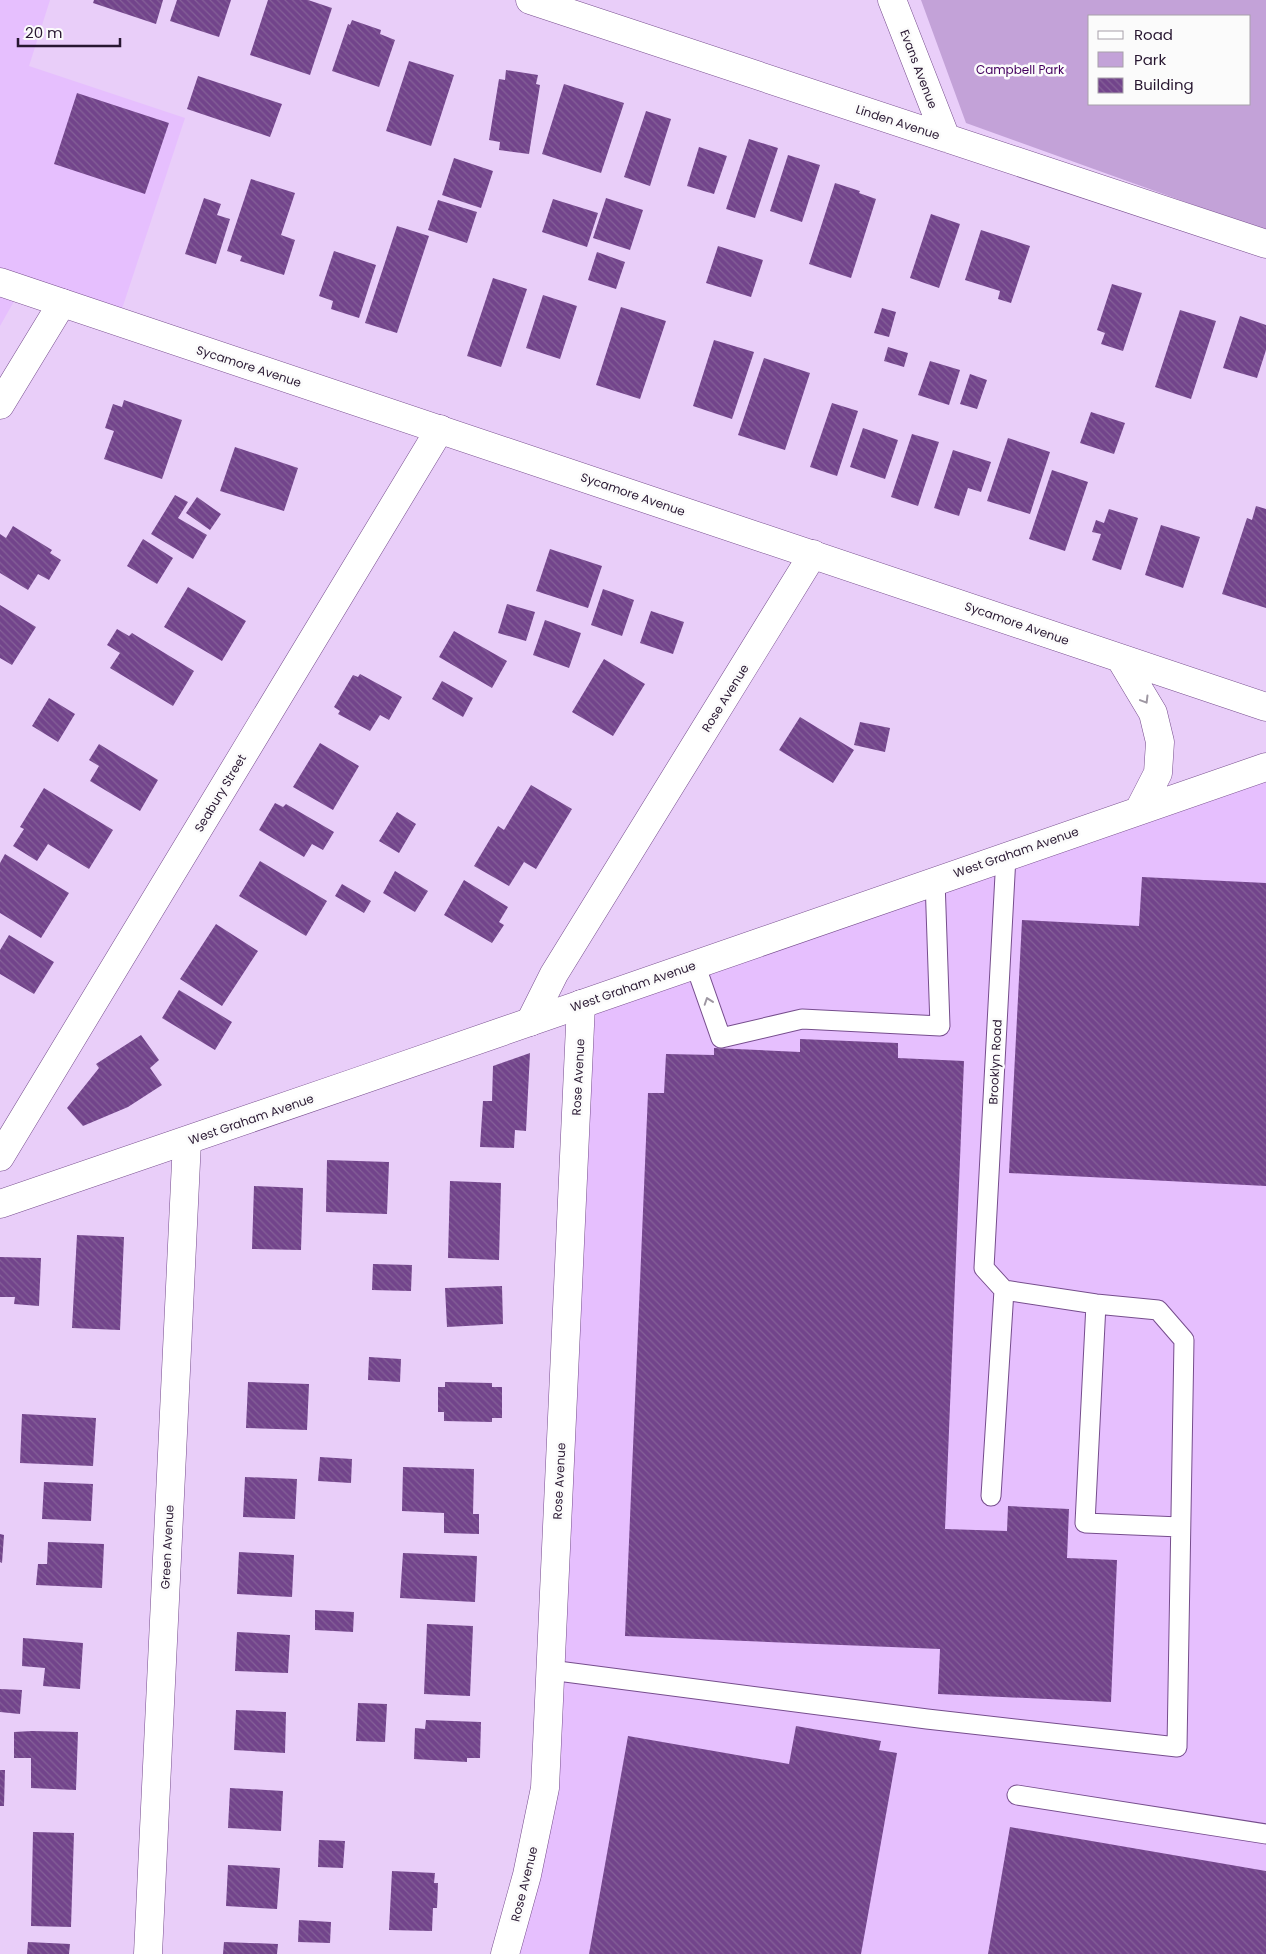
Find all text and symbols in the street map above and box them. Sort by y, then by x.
scale bar [18,15,120,47]
legend [1088,15,1251,105]
text: 20 m [25,22,63,43]
text: Road [1134,24,1173,45]
street label: Evans Avenue [896,27,942,111]
text: Park [1134,49,1166,70]
park label: Campbell Park [976,61,1065,78]
text: Building [1134,74,1194,95]
street label: Linden Avenue [854,100,942,144]
street label: Sycamore Avenue [194,341,304,391]
street label: Sycamore Avenue [579,468,687,520]
street label: Sycamore Avenue [963,597,1071,649]
street label: Rose Avenue [697,661,753,735]
one-way arrow [1138,694,1148,703]
street label: Seabury Street [190,751,250,835]
street label: West Graham Avenue [951,823,1081,881]
street label: West Graham Avenue [568,957,698,1015]
one-way arrow [704,998,714,1006]
street label: Brooklyn Road [984,1019,1006,1105]
street label: Rose Avenue [567,1038,589,1116]
street label: West Graham Avenue [186,1090,316,1148]
street label: Rose Avenue [548,1442,570,1520]
street label: Green Avenue [156,1504,178,1590]
street label: Rose Avenue [506,1845,542,1923]

